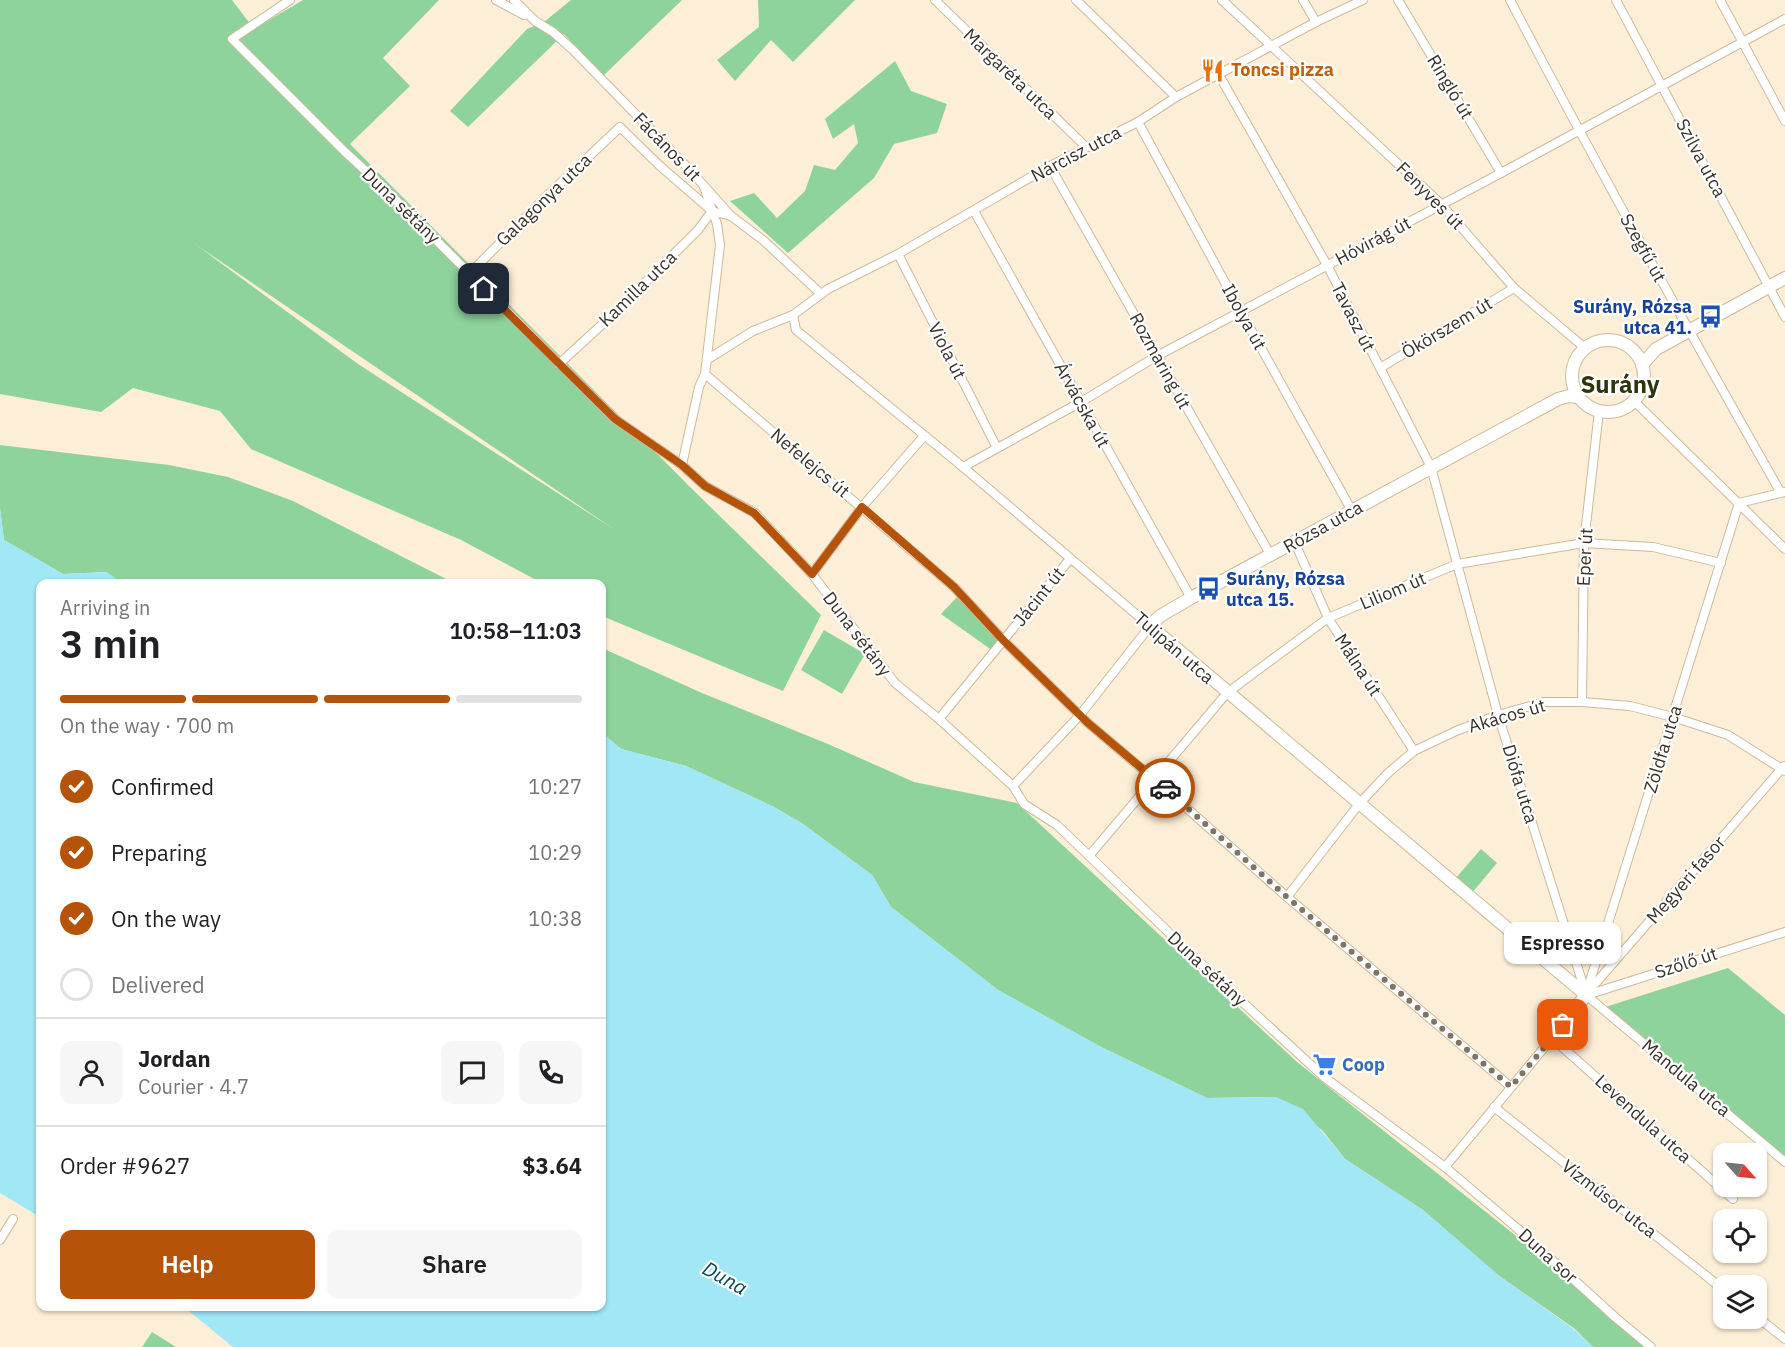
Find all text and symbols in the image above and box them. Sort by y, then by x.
street label: Margaréta utca [959,23,1062,124]
street label: Ringló út [1422,50,1479,123]
restaurant icon: Toncsi pizza [1200,57,1226,83]
place label: Toncsi pizza [1231,58,1334,81]
street label: Fácános út [629,107,706,186]
street label: Szilva utca [1671,115,1732,201]
street label: Nárcisz utca [1027,120,1125,187]
street label: Galagonya utca [491,148,596,251]
street label: Fenyves út [1392,157,1469,234]
street label: Duna sétány [357,163,445,249]
street label: Szegfű út [1615,209,1672,286]
street label: Hóvirág út [1331,211,1415,270]
street label: Kamilla utca [594,245,682,332]
pin [458,263,509,314]
icon: home [467,272,500,305]
street label: Tavasz út [1326,278,1381,355]
street label: Ibolya út [1217,280,1272,354]
street label: Ökörszem út [1397,292,1496,364]
place label: Surány, Rózsa utca 41. [1573,295,1692,339]
bus stop icon: Surány, Rózsa utca 41. [1697,304,1723,330]
street label: Rozmaring út [1125,309,1196,413]
street label: Viola út [923,318,972,383]
street label: Árvácska út [1050,358,1115,452]
district label: Surány [1580,368,1660,400]
street label: Nefelejcs út [766,423,855,502]
street label: Rózsa utca [1279,495,1367,558]
street label: Eper út [1571,527,1598,587]
street label: Jácint út [1008,562,1069,631]
street label: Liliom út [1356,566,1429,615]
place label: Surány, Rózsa utca 15. [1226,567,1345,611]
bus stop icon: Surány, Rózsa utca 15. [1195,576,1221,602]
street label: Duna sétány [818,587,897,681]
text: Arriving in [60,594,150,621]
street label: Tulipán utca [1130,607,1219,689]
text: 10:58–11:03 [449,616,582,645]
text: 3 min [60,618,161,669]
street label: Málna út [1330,629,1387,700]
street label: Akácos út [1466,694,1548,737]
street label: Zöldfa utca [1638,702,1687,796]
text: On the way · 700 m [60,712,234,739]
street label: Diófa utca [1498,742,1543,826]
courier [1135,758,1195,818]
icon: check [60,770,93,803]
text: Confirmed [111,772,214,801]
icon: car [1149,772,1182,805]
text: 10:27 [528,773,582,800]
street label: Megyeri fasor [1641,831,1730,928]
icon: check [60,836,93,869]
text: Preparing [111,838,206,867]
text: 10:29 [528,839,582,866]
icon: check [60,902,93,935]
text: On the way [111,904,221,933]
text: 10:38 [528,905,582,932]
callout: Espresso [1504,923,1622,965]
street label: Duna sétány [1163,926,1252,1011]
text: Espresso [1521,929,1605,956]
street label: Szőlő út [1652,942,1720,983]
text: Delivered [111,970,205,999]
pin [1537,999,1588,1050]
icon: bag [1546,1008,1579,1041]
street label: Mandula utca [1637,1034,1736,1122]
button: person [60,1041,123,1104]
button: chat [441,1041,504,1104]
button: phone [519,1041,582,1104]
text: Jordan [138,1044,211,1073]
supermarket icon: Coop [1311,1052,1337,1078]
place label: Coop [1342,1053,1385,1076]
street label: Levendula utca [1590,1069,1697,1168]
text: Courier · 4.7 [138,1073,249,1100]
north arrow [1713,1143,1767,1197]
map controls [1713,1143,1767,1329]
text: Order #9627 [60,1151,190,1180]
text: $3.64 [522,1151,582,1180]
street label: Vízműsor utca [1557,1154,1662,1243]
button: locate [1713,1209,1767,1263]
street label: Duna sor [1514,1223,1583,1288]
button: Help [60,1230,315,1299]
button: Share [327,1230,582,1299]
water label: Duna [698,1254,752,1301]
button: layers [1713,1275,1767,1329]

